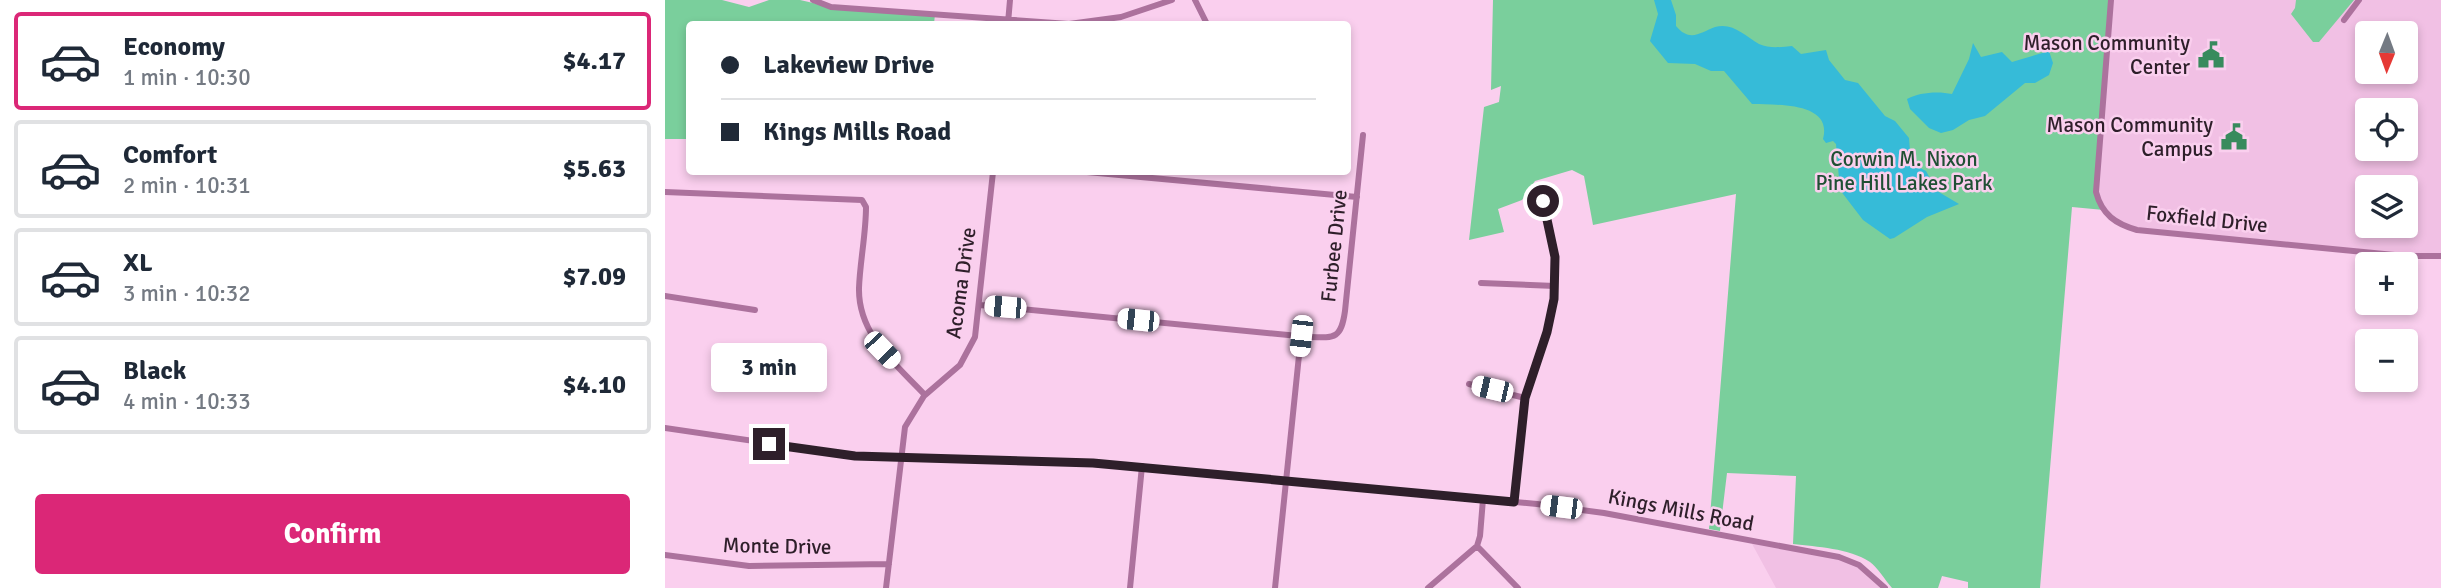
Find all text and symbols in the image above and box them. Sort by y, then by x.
north arrow [2355,21,2419,84]
map controls [2355,21,2418,392]
icon: car [39,30,102,93]
place label: Mason Community Center [2024,30,2190,80]
text: Economy [123,31,225,63]
public building icon: Mason Community Center [2196,40,2226,70]
text: $4.17 [562,45,626,77]
text: Lakeview Drive [763,49,934,81]
text: 1 min · 10:30 [123,63,251,92]
button: locate [2355,98,2418,161]
place label: Mason Community Campus [2047,112,2213,162]
text: Kings Mills Road [763,116,951,148]
public building icon: Mason Community Campus [2219,122,2249,152]
icon: car [39,138,102,201]
text: Comfort [123,139,217,171]
park label: Corwin M. Nixon Pine Hill Lakes Park [1816,146,1993,196]
text: $5.63 [562,153,626,185]
text: 2 min · 10:31 [123,171,251,200]
button: layers [2355,175,2418,238]
route start [1527,185,1559,217]
street label: Furbee Drive [1315,188,1353,304]
street label: Foxfield Drive [2145,200,2269,238]
street label: Acoma Drive [940,226,982,340]
icon: car [39,246,102,309]
text: XL [123,247,153,279]
button: + [2355,252,2418,315]
text: $7.09 [562,261,626,293]
text: 3 min · 10:32 [123,279,251,308]
car [984,295,1027,319]
car [1117,307,1160,333]
car [1289,314,1314,358]
car [860,328,905,372]
button: − [2355,329,2418,392]
callout: 3 min [711,342,827,392]
text: 3 min [741,353,797,382]
icon: car [39,354,102,417]
text: Black [123,355,186,387]
text: $4.10 [562,369,626,401]
car [1470,374,1515,404]
text: 4 min · 10:33 [123,387,251,416]
route end [753,428,785,460]
street label: Kings Mills Road [1606,483,1756,537]
button: Confirm [35,494,630,574]
car [1539,494,1584,520]
street label: Monte Drive [722,532,832,560]

